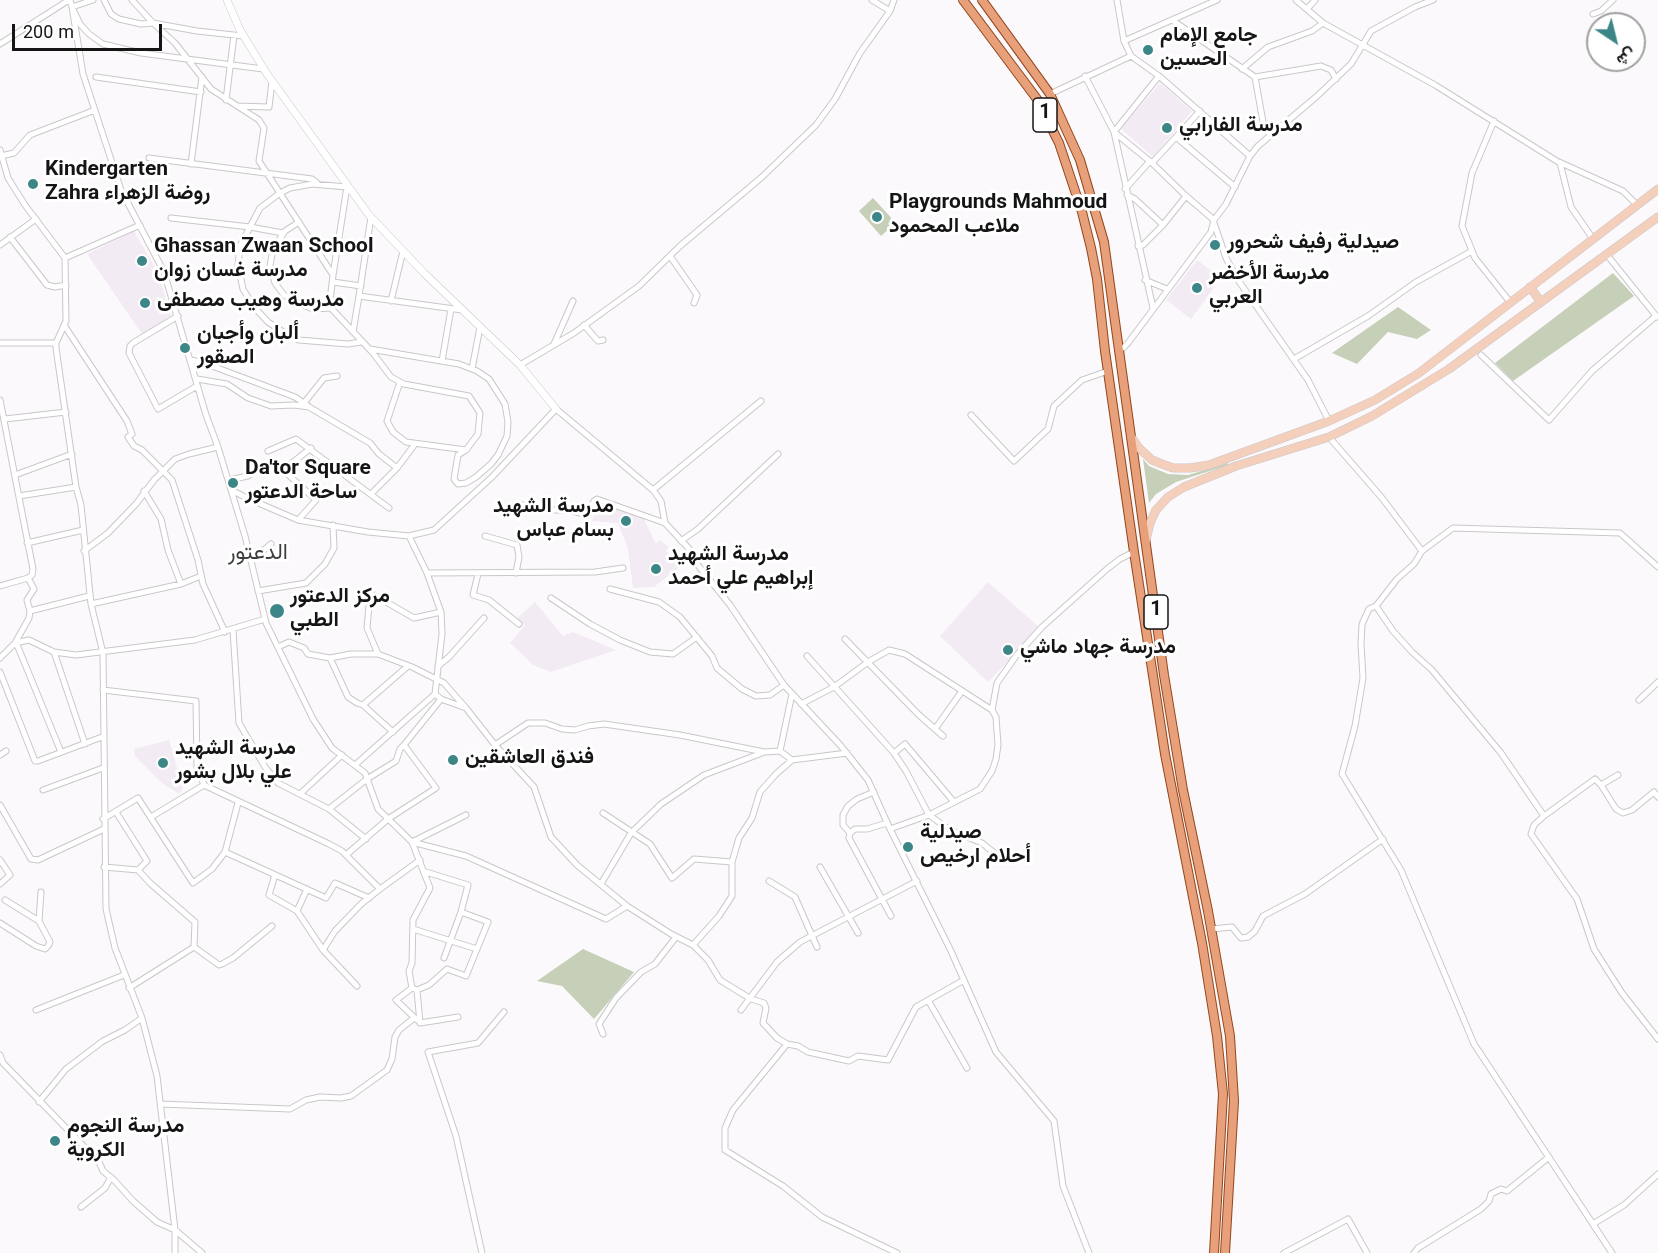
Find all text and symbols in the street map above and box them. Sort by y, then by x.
scale bar [15,12,165,50]
north arrow [1586,12,1646,72]
text: 200 m [23,20,74,48]
place label: جامع الإمام الحسين [1160,25,1258,75]
text: ش [1610,40,1641,71]
marker: جامع الإمام الحسين [1141,43,1155,57]
road number: 1 [1033,98,1057,132]
place label: مدرسة الفارابي [1179,115,1303,141]
marker: مدرسة الفارابي [1160,121,1174,135]
place label: Kindergarten Zahra روضة الزهراء [45,159,210,209]
marker: Kindergarten Zahra روضة الزهراء [26,177,40,191]
place label: Playgrounds Mahmoud ملاعب المحمود [889,192,1107,242]
marker: Playgrounds Mahmoud ملاعب المحمود [870,210,884,224]
place label: صيدلية رفيف شحرور [1227,232,1399,258]
place label: Ghassan Zwaan School مدرسة غسان زوان [154,236,374,286]
marker: صيدلية رفيف شحرور [1208,238,1222,252]
marker: Ghassan Zwaan School مدرسة غسان زوان [135,254,149,268]
place label: مدرسة الأخضر العربي [1209,263,1329,313]
marker: مدرسة الأخضر العربي [1190,281,1204,295]
place label: مدرسة وهيب مصطفى [157,290,344,316]
marker: مدرسة وهيب مصطفى [138,296,152,310]
place label: ألبان وأجبان الصقور [197,323,299,373]
marker: ألبان وأجبان الصقور [178,341,192,355]
place label: Da'tor Square ساحة الدعتور [245,458,371,508]
marker: Da'tor Square ساحة الدعتور [226,476,240,490]
place label: مدرسة الشهيد بسام عباس [493,496,614,546]
marker: مدرسة الشهيد بسام عباس [619,514,633,528]
district label: الدعتور [228,543,288,569]
place label: مدرسة الشهيد إبراهيم علي أحمد [668,544,813,594]
marker: مدرسة الشهيد إبراهيم علي أحمد [649,562,663,576]
place label: مركز الدعتور الطبي [290,586,390,636]
road number: 1 [1144,595,1168,629]
marker: مركز الدعتور الطبي [268,602,286,620]
place label: مدرسة جهاد ماشي [1020,637,1176,663]
marker: مدرسة جهاد ماشي [1001,643,1015,657]
place label: مدرسة الشهيد علي بلال بشور [175,738,296,788]
place label: فندق العاشقين [465,747,594,773]
marker: فندق العاشقين [446,753,460,767]
marker: مدرسة الشهيد علي بلال بشور [156,756,170,770]
place label: صيدلية أحلام ارخيص [920,822,1031,872]
marker: صيدلية أحلام ارخيص [901,840,915,854]
place label: مدرسة النجوم الكروية [67,1116,185,1166]
marker: مدرسة النجوم الكروية [48,1134,62,1148]

